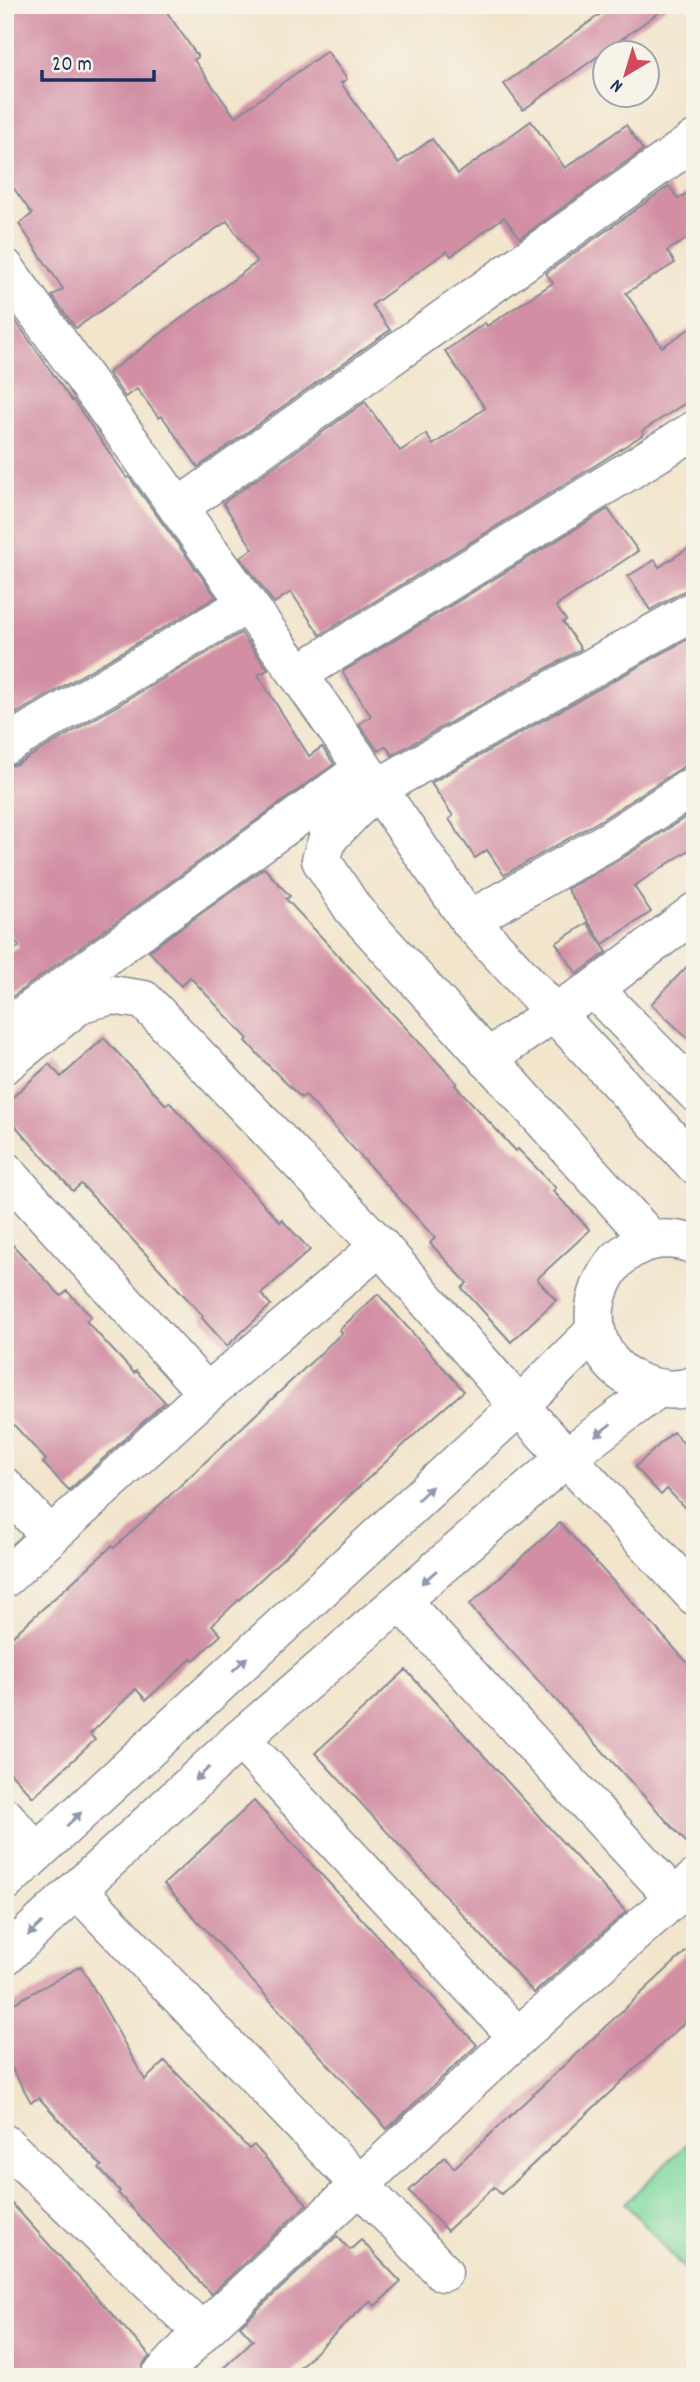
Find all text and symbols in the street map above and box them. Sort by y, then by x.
scale bar [42,38,154,82]
north arrow [592,38,662,108]
text: 20 m [52,51,92,81]
text: N [606,71,630,98]
one-way arrow [594,1423,612,1437]
one-way arrow [416,1485,434,1501]
one-way arrow [420,1569,438,1585]
one-way arrow [231,1656,249,1672]
one-way arrow [193,1766,211,1782]
one-way arrow [65,1811,82,1827]
one-way arrow [27,1920,44,1936]

